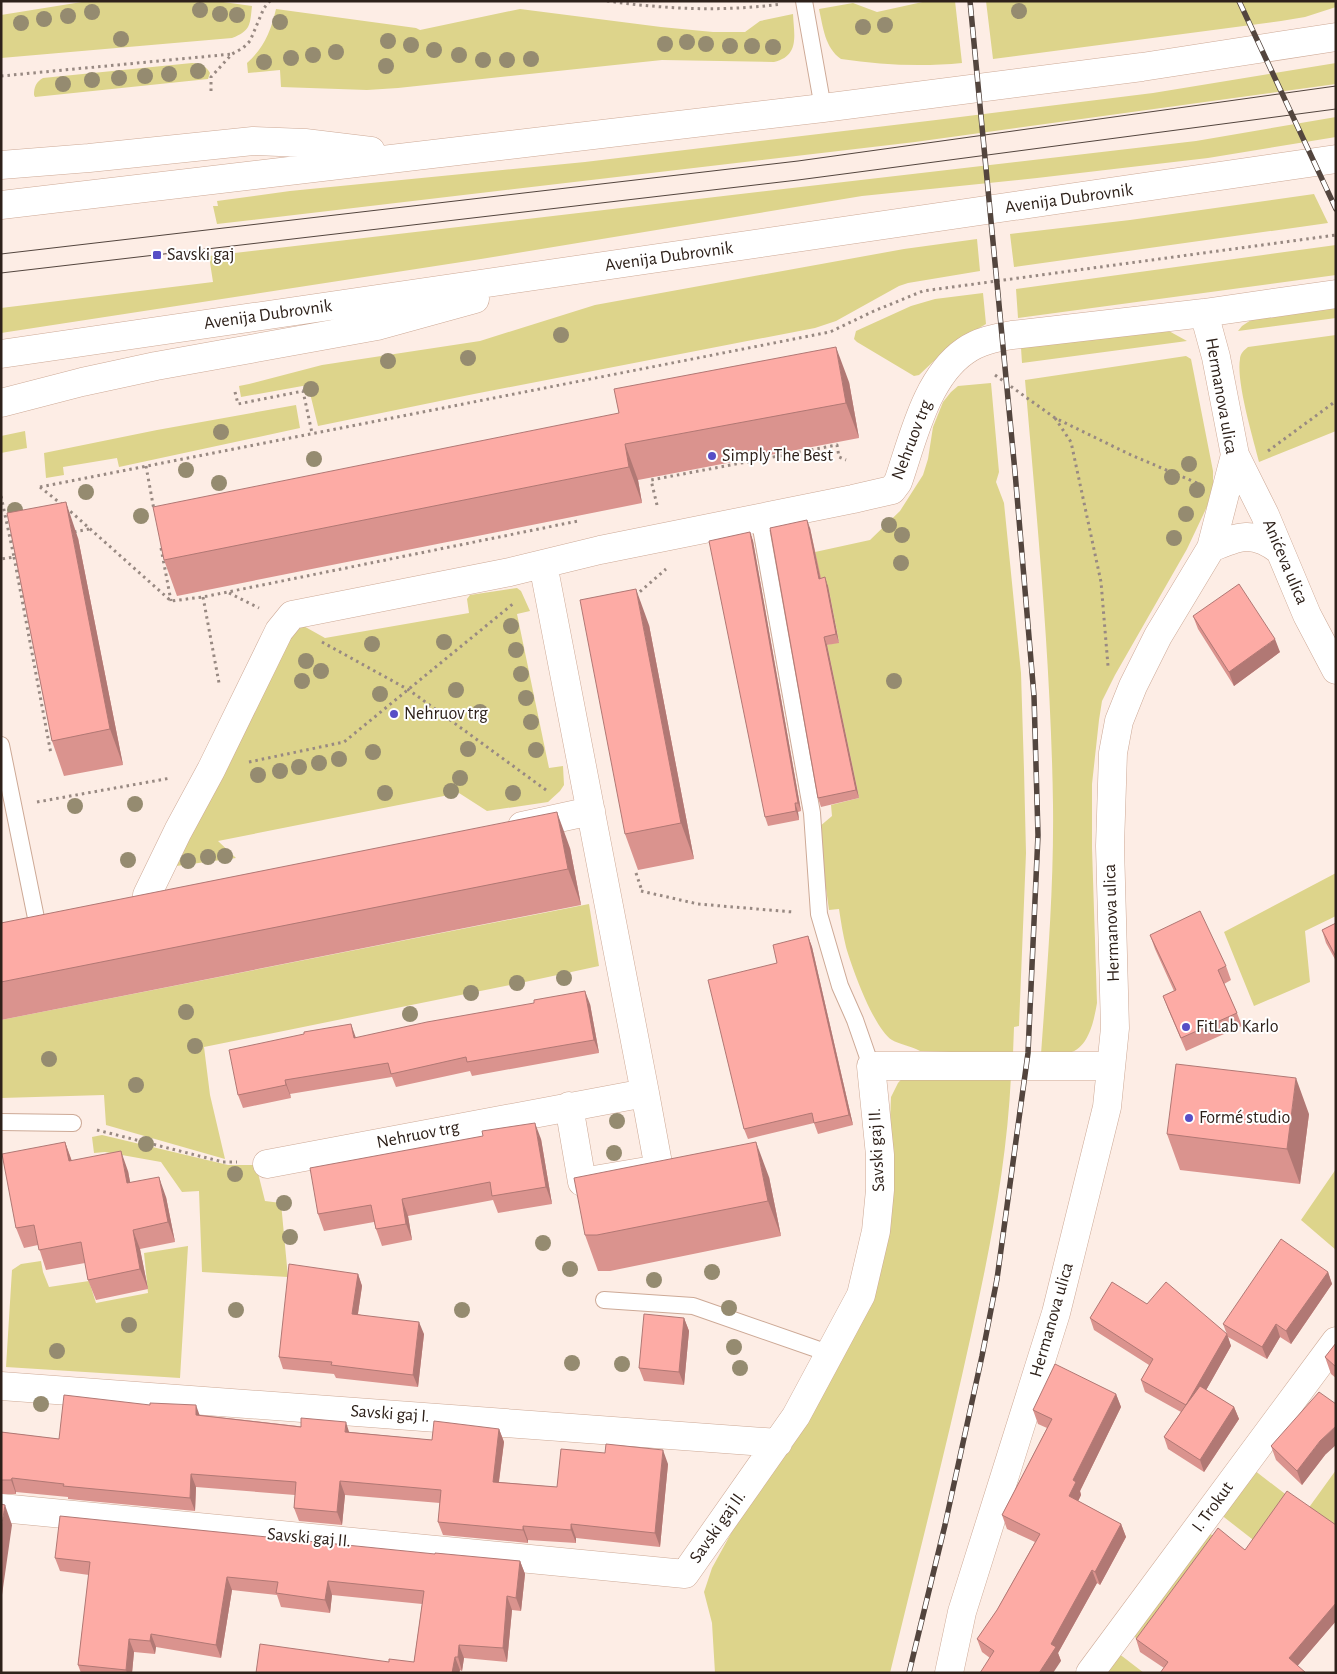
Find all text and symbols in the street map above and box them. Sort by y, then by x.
street label: Avenija Dubrovnik [1004,181,1135,217]
street label: Avenija Dubrovnik [604,239,735,275]
place label: Savski gaj [167,246,235,264]
marker: Savski gaj [151,249,163,261]
street label: Avenija Dubrovnik [203,297,334,333]
street label: Hermanova ulica [1202,336,1240,456]
street label: Nehruov trg [889,397,936,482]
place label: Simply The Best [722,447,833,465]
marker: Simply The Best [706,450,718,462]
street label: Anićeva ulica [1259,517,1311,607]
place label: Nehruov trg [404,705,488,723]
marker: Nehruov trg [388,708,400,720]
street label: Hermanova ulica [1101,864,1123,982]
place label: FitLab Karlo [1196,1018,1279,1036]
marker: FitLab Karlo [1180,1021,1192,1033]
street label: Savski gaj II. [866,1108,888,1192]
place label: Formé studio [1199,1109,1291,1127]
marker: Formé studio [1183,1112,1195,1124]
street label: Nehruov trg [375,1118,461,1152]
street label: Hermanova ulica [1027,1261,1077,1379]
street label: Savski gaj I. [350,1402,430,1426]
street label: I. Trokut [1189,1479,1237,1535]
street label: Savski gaj II. [687,1487,749,1567]
street label: Savski gaj II. [266,1525,352,1551]

